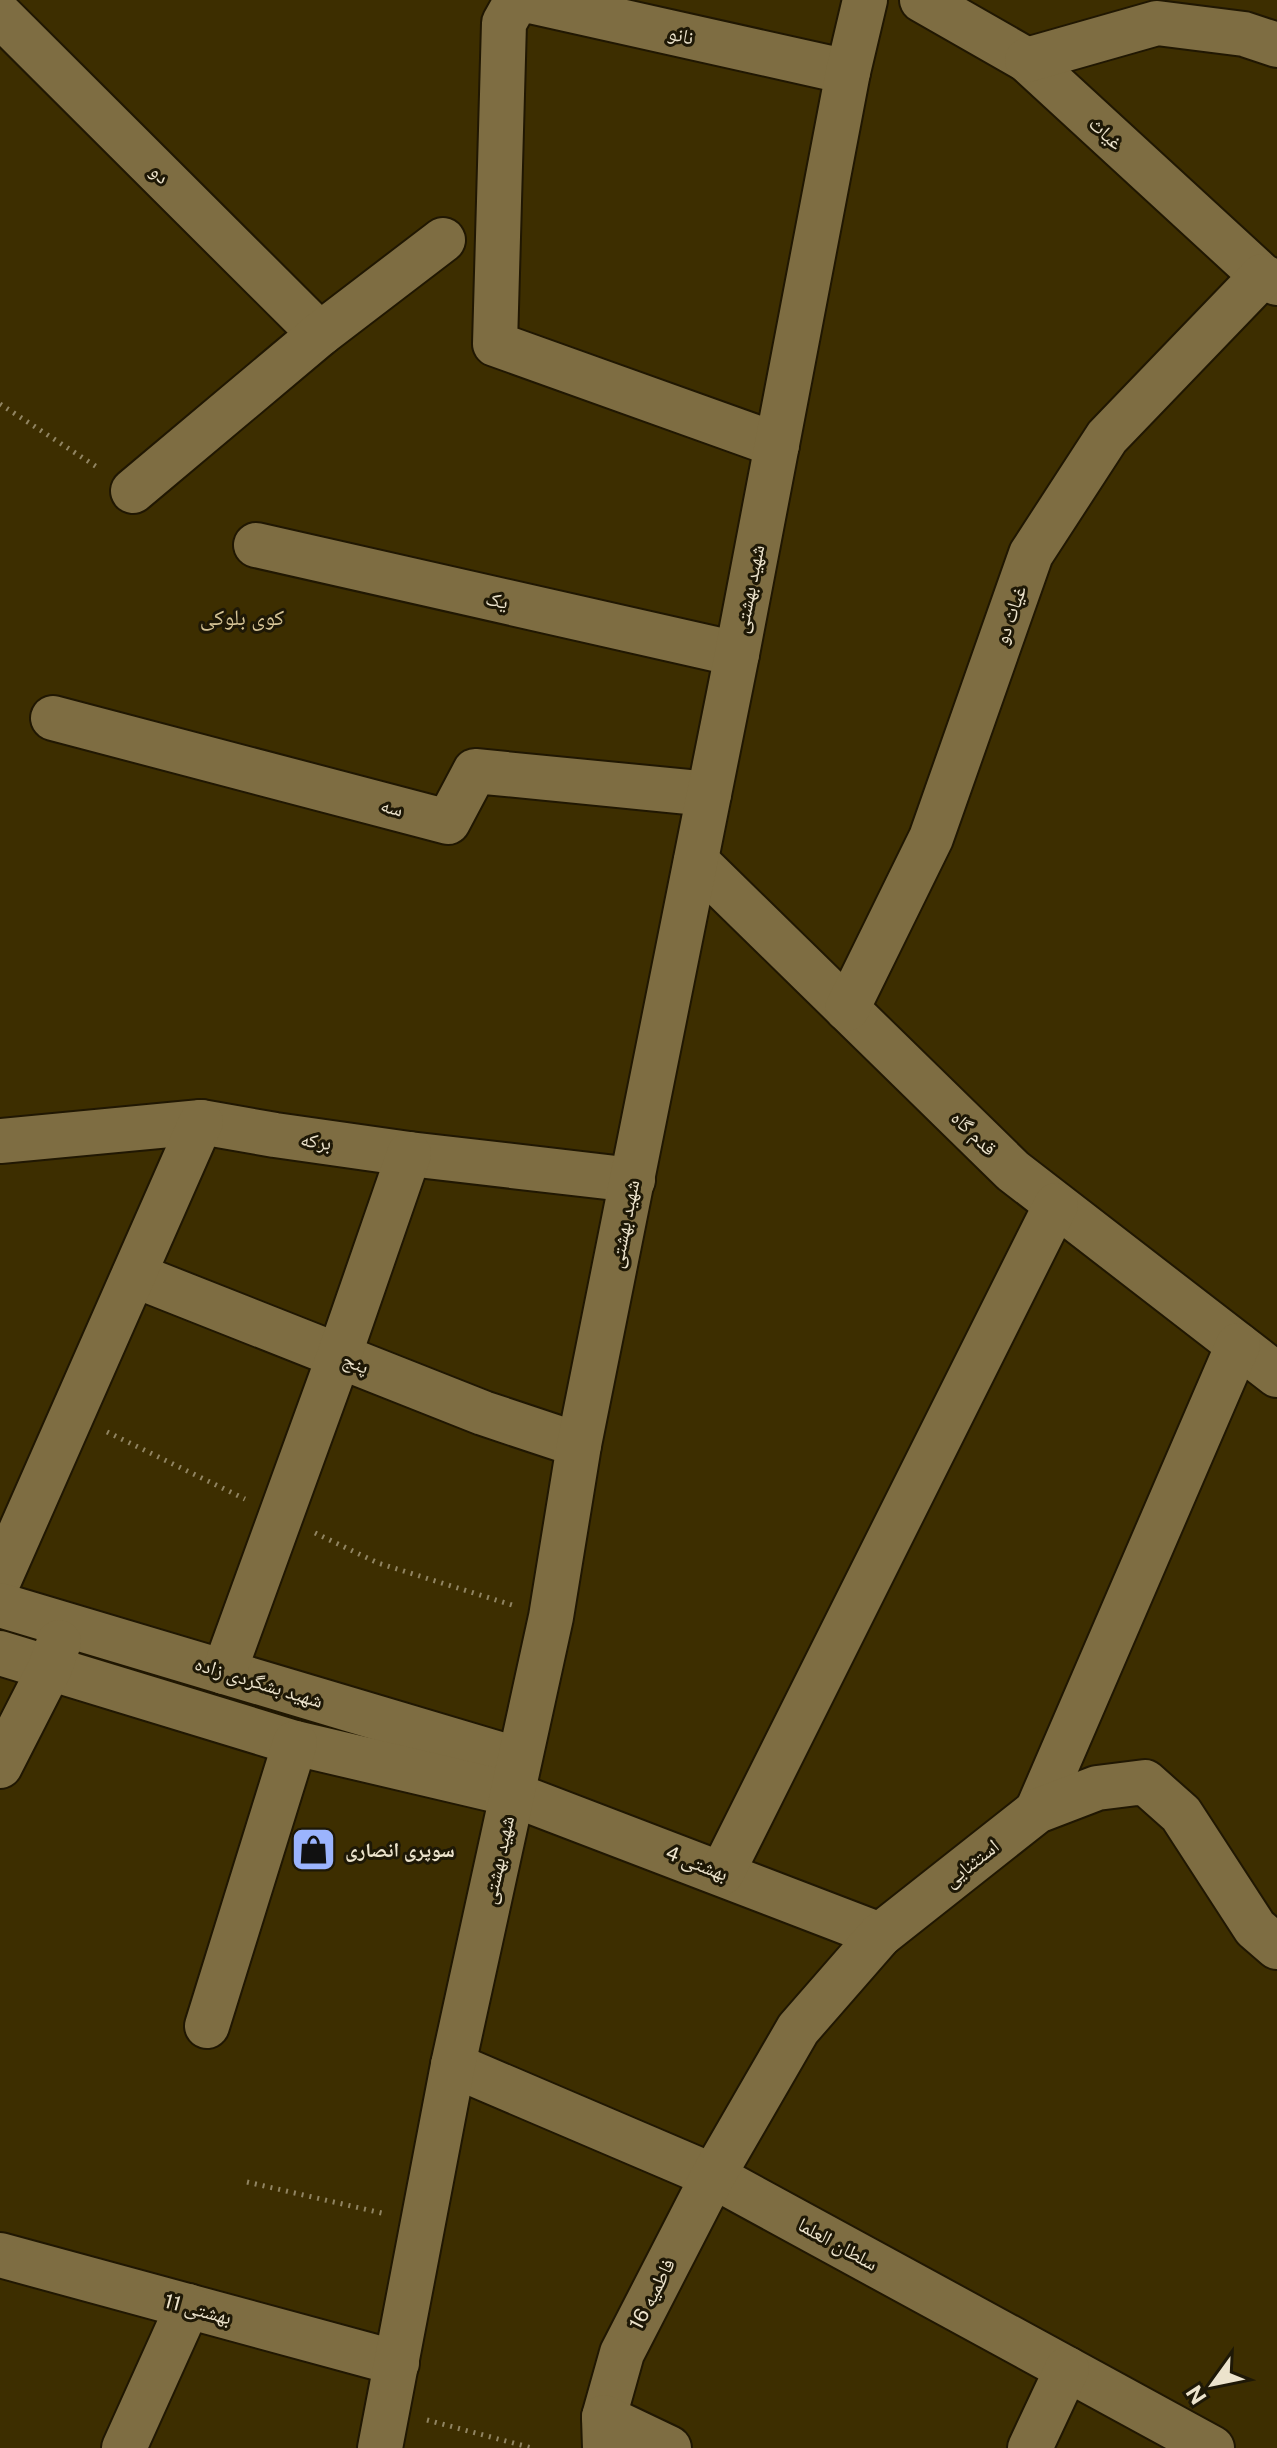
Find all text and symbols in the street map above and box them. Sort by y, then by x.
street label: نانو [666,20,696,50]
street label: غیاث [1084,111,1128,155]
street label: دو [145,159,175,189]
street label: شهید بهشتی [729,543,769,635]
street label: غیاث دو [989,583,1031,647]
street label: یک [483,586,511,614]
district label: کوی بلوکی [200,604,284,631]
street label: سه [378,793,406,821]
street label: قدم گاه [945,1106,1002,1162]
street label: برکه [299,1127,333,1155]
street label: شهید بهشتی [604,1178,644,1270]
street label: پنج [339,1347,373,1380]
street label: شهید بشگردی زاده [192,1651,326,1713]
street label: شهید بهشتی [477,1814,519,1906]
shop icon: سوپری انصاری [290,1826,338,1874]
street label: استثنایی [938,1834,1004,1892]
place label: سوپری انصاری [345,1838,455,1862]
street label: بهشتی 4 [662,1840,732,1886]
street label: سلطان العلما [794,2212,882,2276]
street label: فاطمیه 16 [624,2254,680,2334]
street label: بهشتی 11 [162,2289,234,2329]
north arrow [1173,2344,1253,2424]
text: N [1181,2381,1212,2409]

